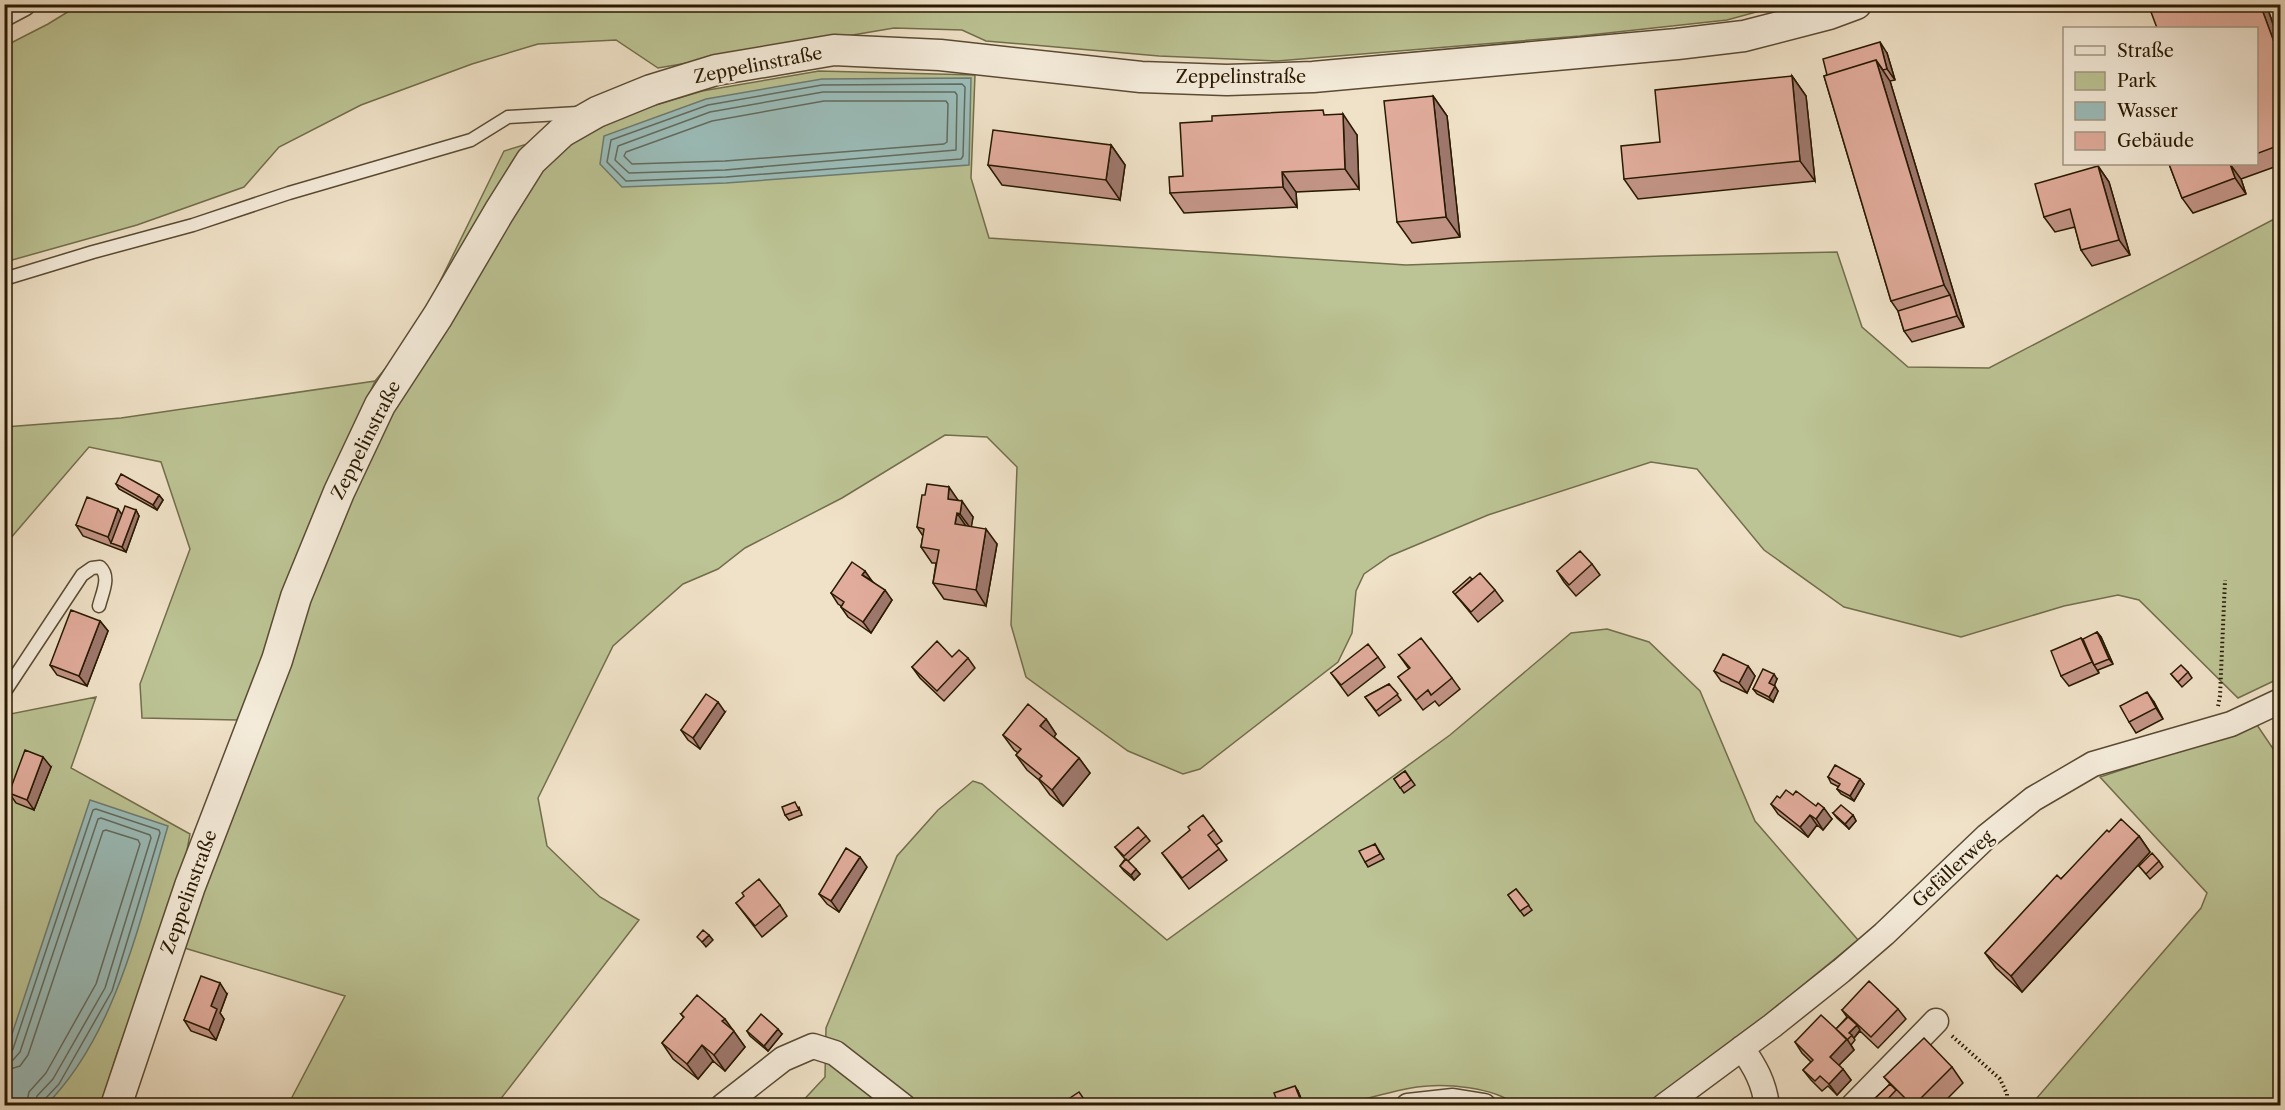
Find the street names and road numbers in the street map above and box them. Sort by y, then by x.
street label: Zeppelinstraße [692,42,824,88]
street label: Zeppelinstraße [1176,66,1306,88]
street label: Zeppelinstraße [327,377,405,503]
street label: Gefällerweg [1908,825,1999,912]
street label: Zeppelinstraße [156,827,222,957]

